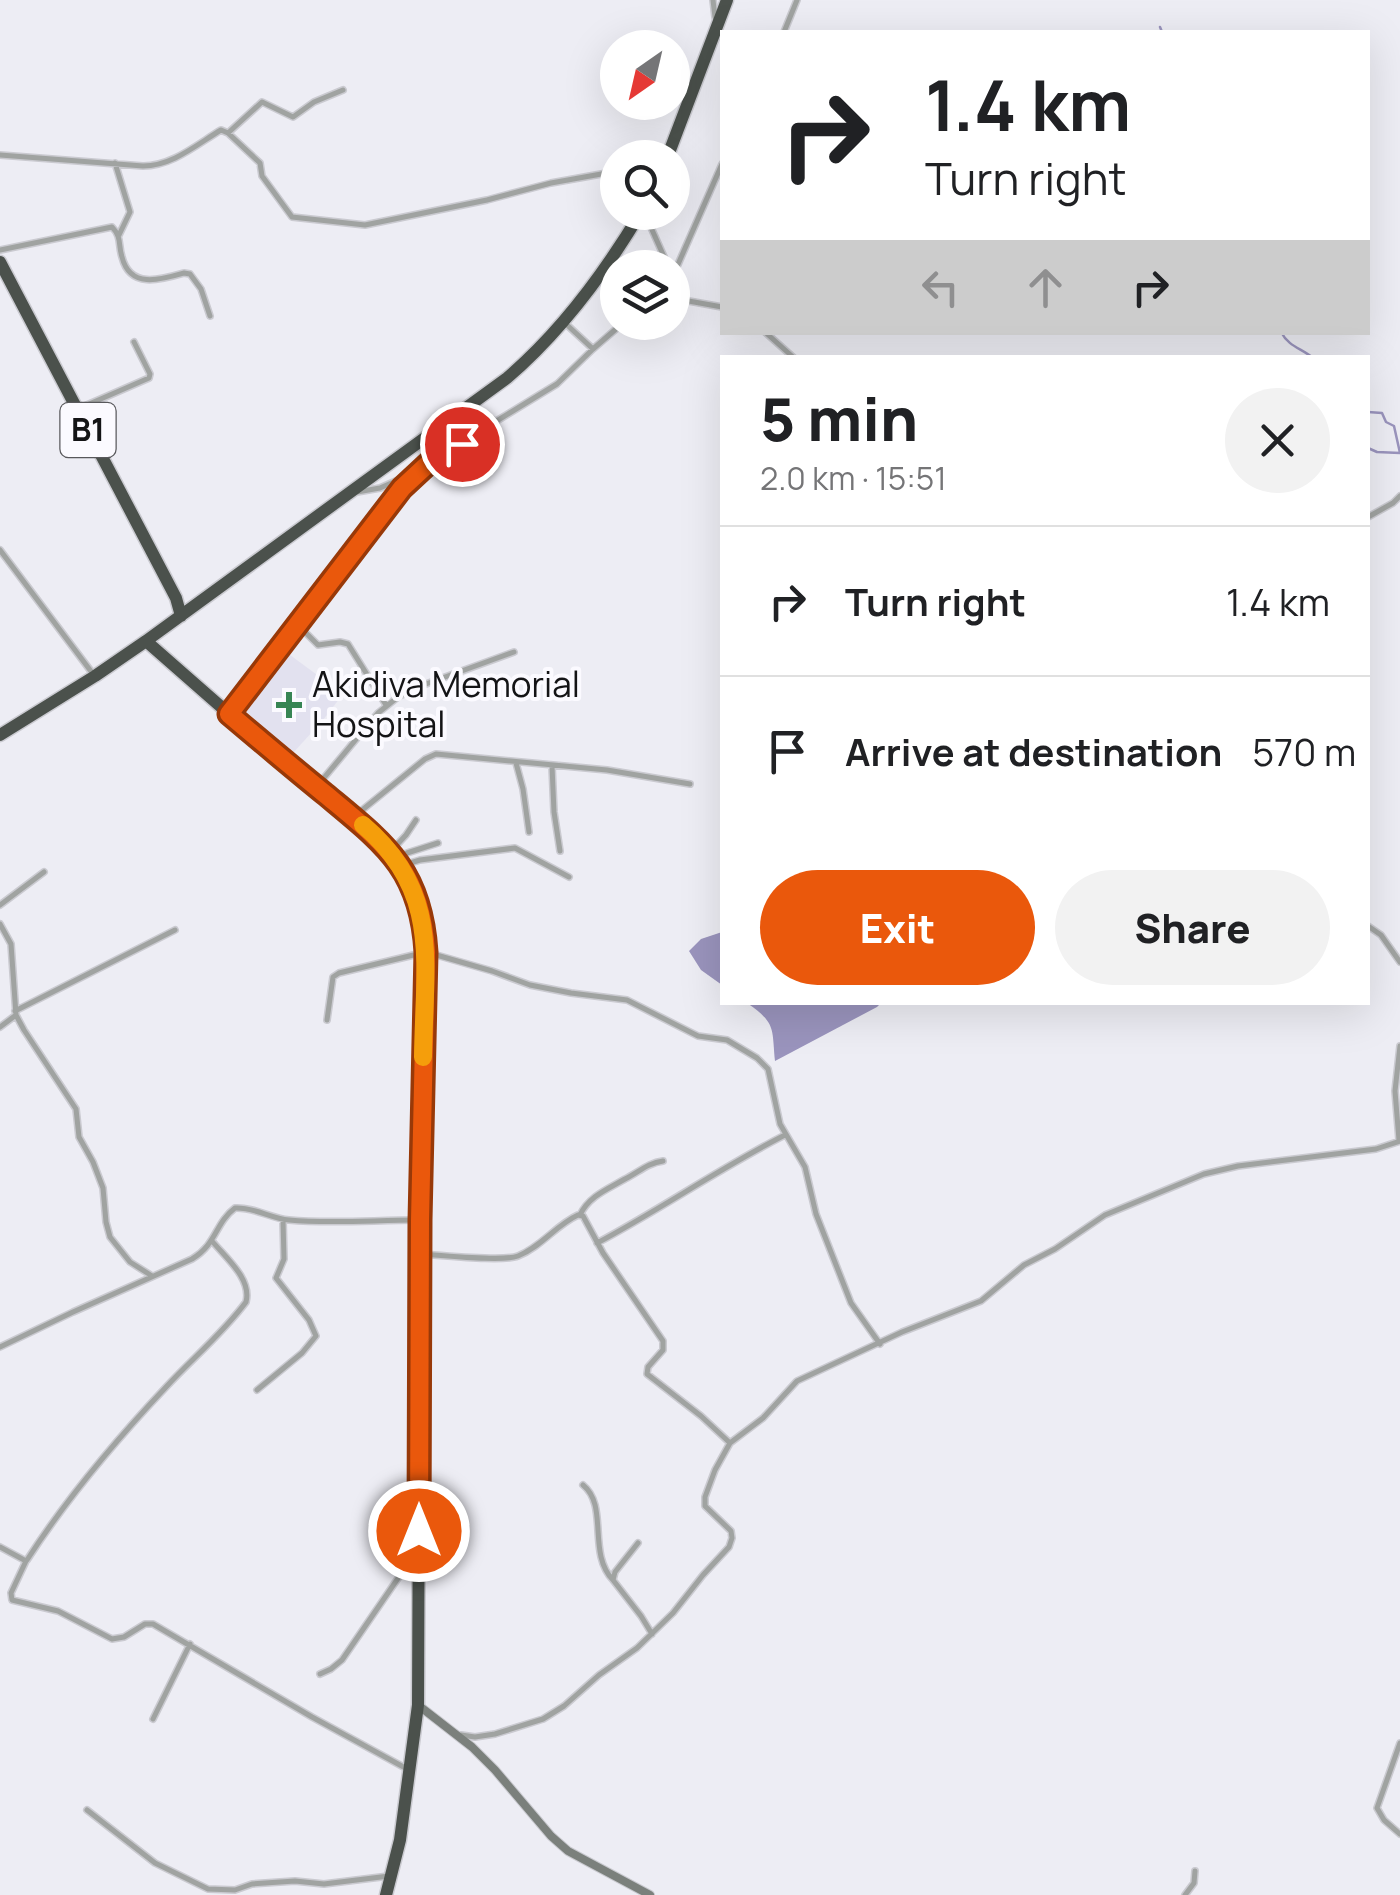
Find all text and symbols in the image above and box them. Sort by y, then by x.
north arrow [600,30,690,120]
map controls [600,30,690,340]
text: 1.4 km [925,56,1131,152]
icon: right [760,70,890,200]
button: search [600,140,690,230]
text: Turn right [925,147,1126,209]
button: layers [600,250,690,340]
icon: left [913,260,968,315]
icon: ahead [1018,260,1073,315]
icon: right [1123,260,1178,315]
text: 5 min [760,377,918,459]
button: close [1225,388,1330,493]
pin [420,402,505,487]
road number: B1 [61,403,116,457]
icon: arrive [435,417,490,472]
text: 2.0 km · 15:51 [760,456,947,500]
icon: right [760,574,815,629]
text: Turn right [845,575,1026,627]
text: 1.4 km [1226,575,1330,627]
place label: Akidiva Memorial Hospital [312,660,580,748]
marker: Akidiva Memorial Hospital [276,692,302,718]
icon: arrive [760,724,815,779]
text: Arrive at destination [845,725,1222,777]
text: 570 m [1252,725,1356,777]
button: Exit [760,870,1035,985]
button: Share [1055,870,1330,985]
position arrow [367,1479,471,1583]

